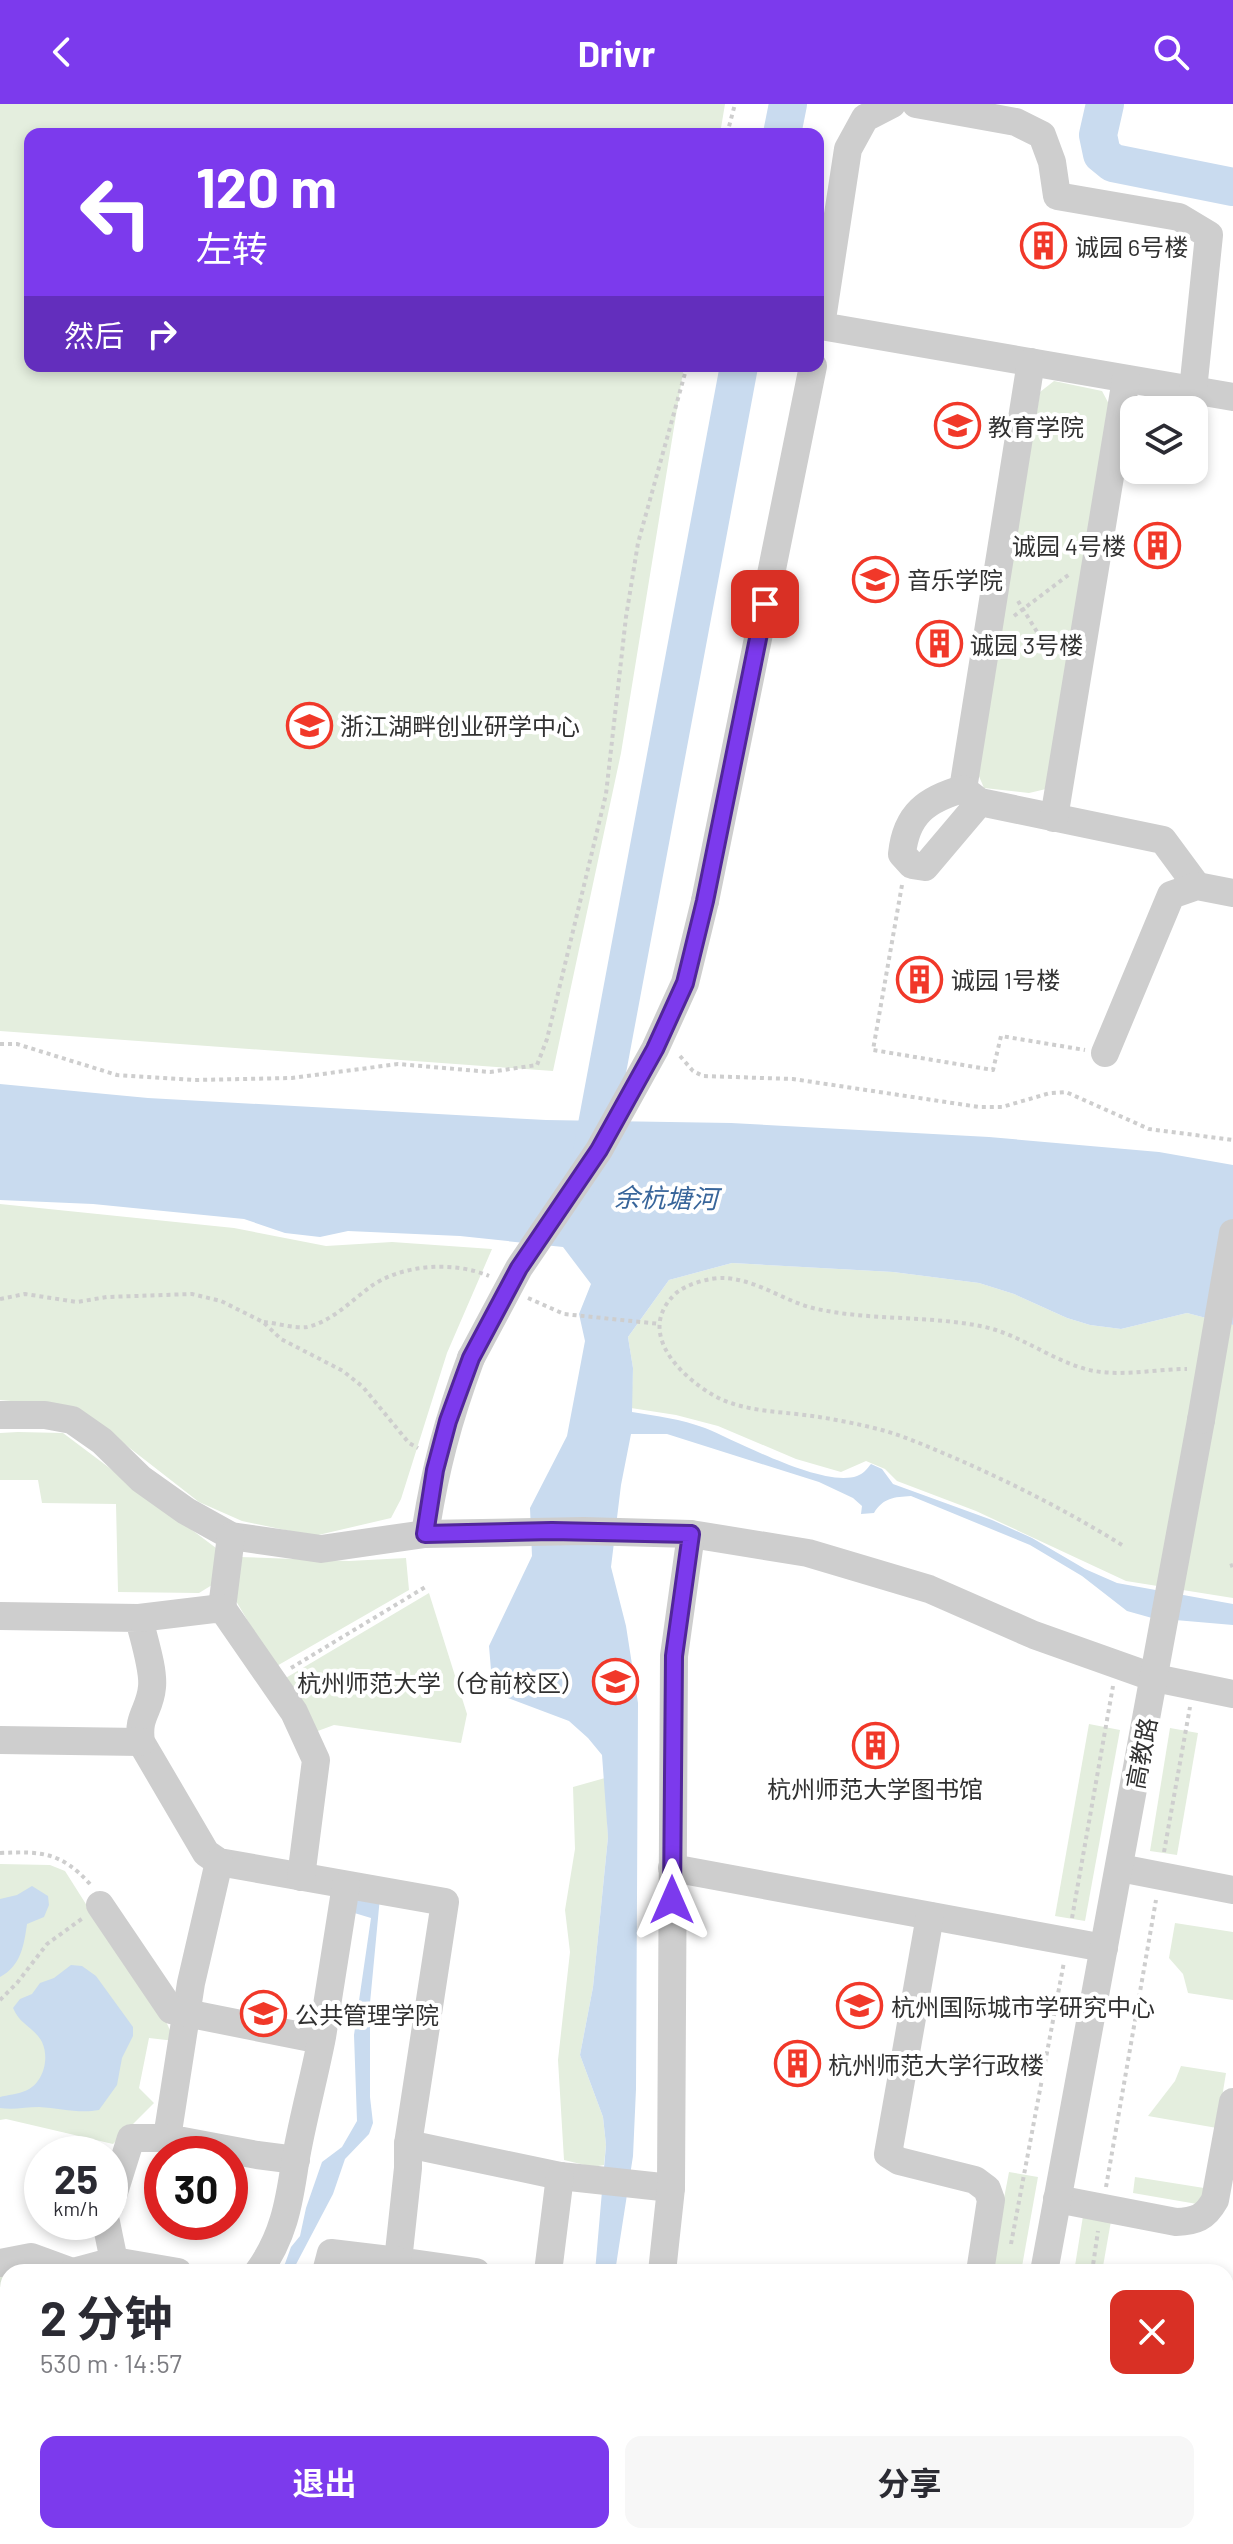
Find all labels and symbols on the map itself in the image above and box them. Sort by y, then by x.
building icon: 诚园 6号楼 [1020,222,1068,270]
place label: 诚园 6号楼 [1075,232,1188,261]
school or university icon: 教育学院 [933,402,981,450]
place label: 教育学院 [988,412,1084,441]
building icon: 诚园 4号楼 [1133,521,1181,569]
place label: 诚园 4号楼 [1012,531,1126,560]
school or university icon: 音乐学院 [852,555,900,603]
place label: 音乐学院 [907,565,1003,594]
pin [731,570,799,638]
building icon: 诚园 3号楼 [915,620,963,668]
place label: 诚园 3号楼 [970,630,1083,659]
school or university icon: 浙江湖畔创业研学中心 [285,701,333,749]
place label: 浙江湖畔创业研学中心 [340,711,580,740]
building icon: 诚园 1号楼 [896,955,944,1003]
place label: 诚园 1号楼 [951,965,1060,994]
water label: 余杭塘河 [614,1181,723,1213]
school or university icon: 杭州师范大学（仓前校区） [592,1658,640,1706]
place label: 杭州师范大学（仓前校区） [297,1668,585,1697]
street label: 高教路 [1120,1715,1162,1791]
building icon: 杭州师范大学图书馆 [851,1722,899,1770]
place label: 杭州师范大学图书馆 [767,1774,983,1803]
position arrow [630,1858,714,1942]
school or university icon: 杭州国际城市学研究中心 [836,1982,884,2030]
school or university icon: 公共管理学院 [240,1990,288,2038]
place label: 杭州国际城市学研究中心 [891,1992,1155,2021]
place label: 公共管理学院 [295,2000,439,2029]
building icon: 杭州师范大学行政楼 [773,2040,821,2088]
place label: 杭州师范大学行政楼 [828,2050,1044,2079]
speed limit sign: 30 [144,2136,248,2240]

